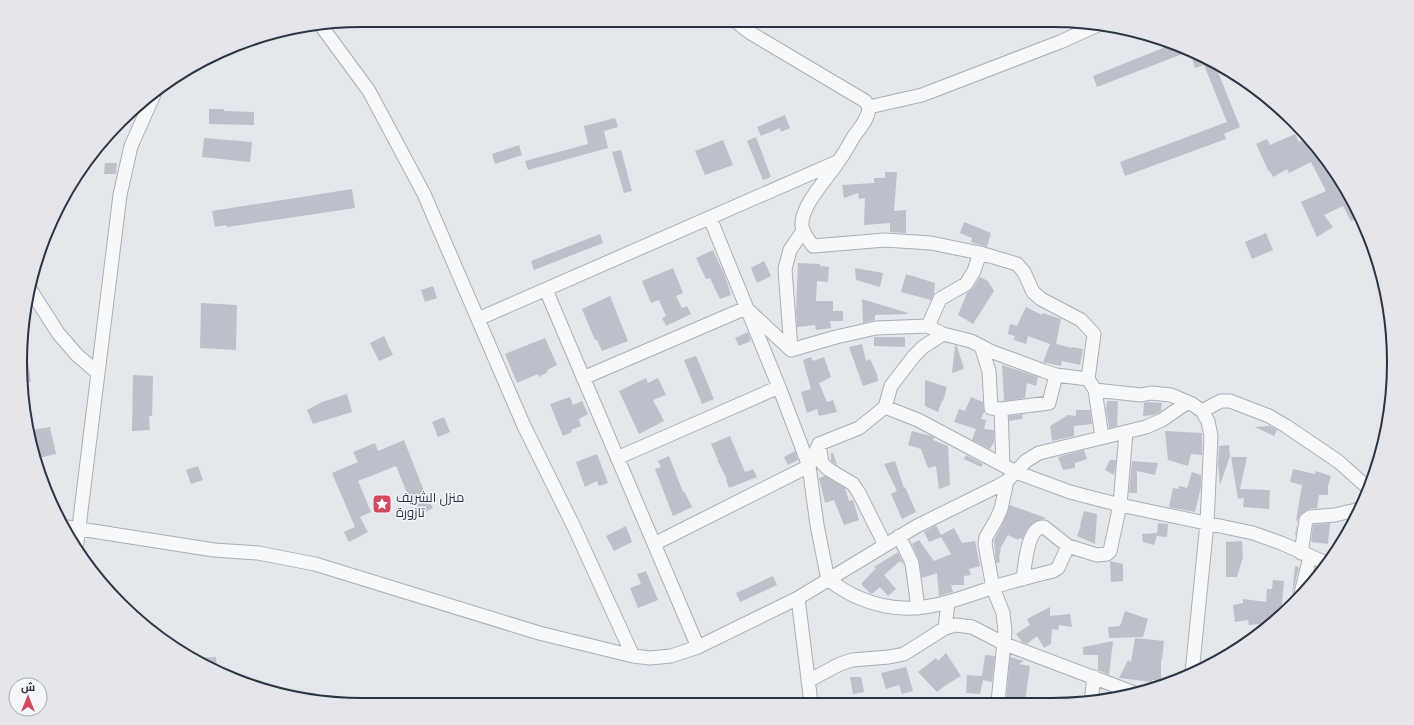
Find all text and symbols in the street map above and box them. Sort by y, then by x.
place label: منزل الشريف تازورة [396,488,464,521]
place icon: منزل الشريف تازورة [371,493,393,515]
north arrow [8,677,48,717]
text: ش [21,679,35,694]

